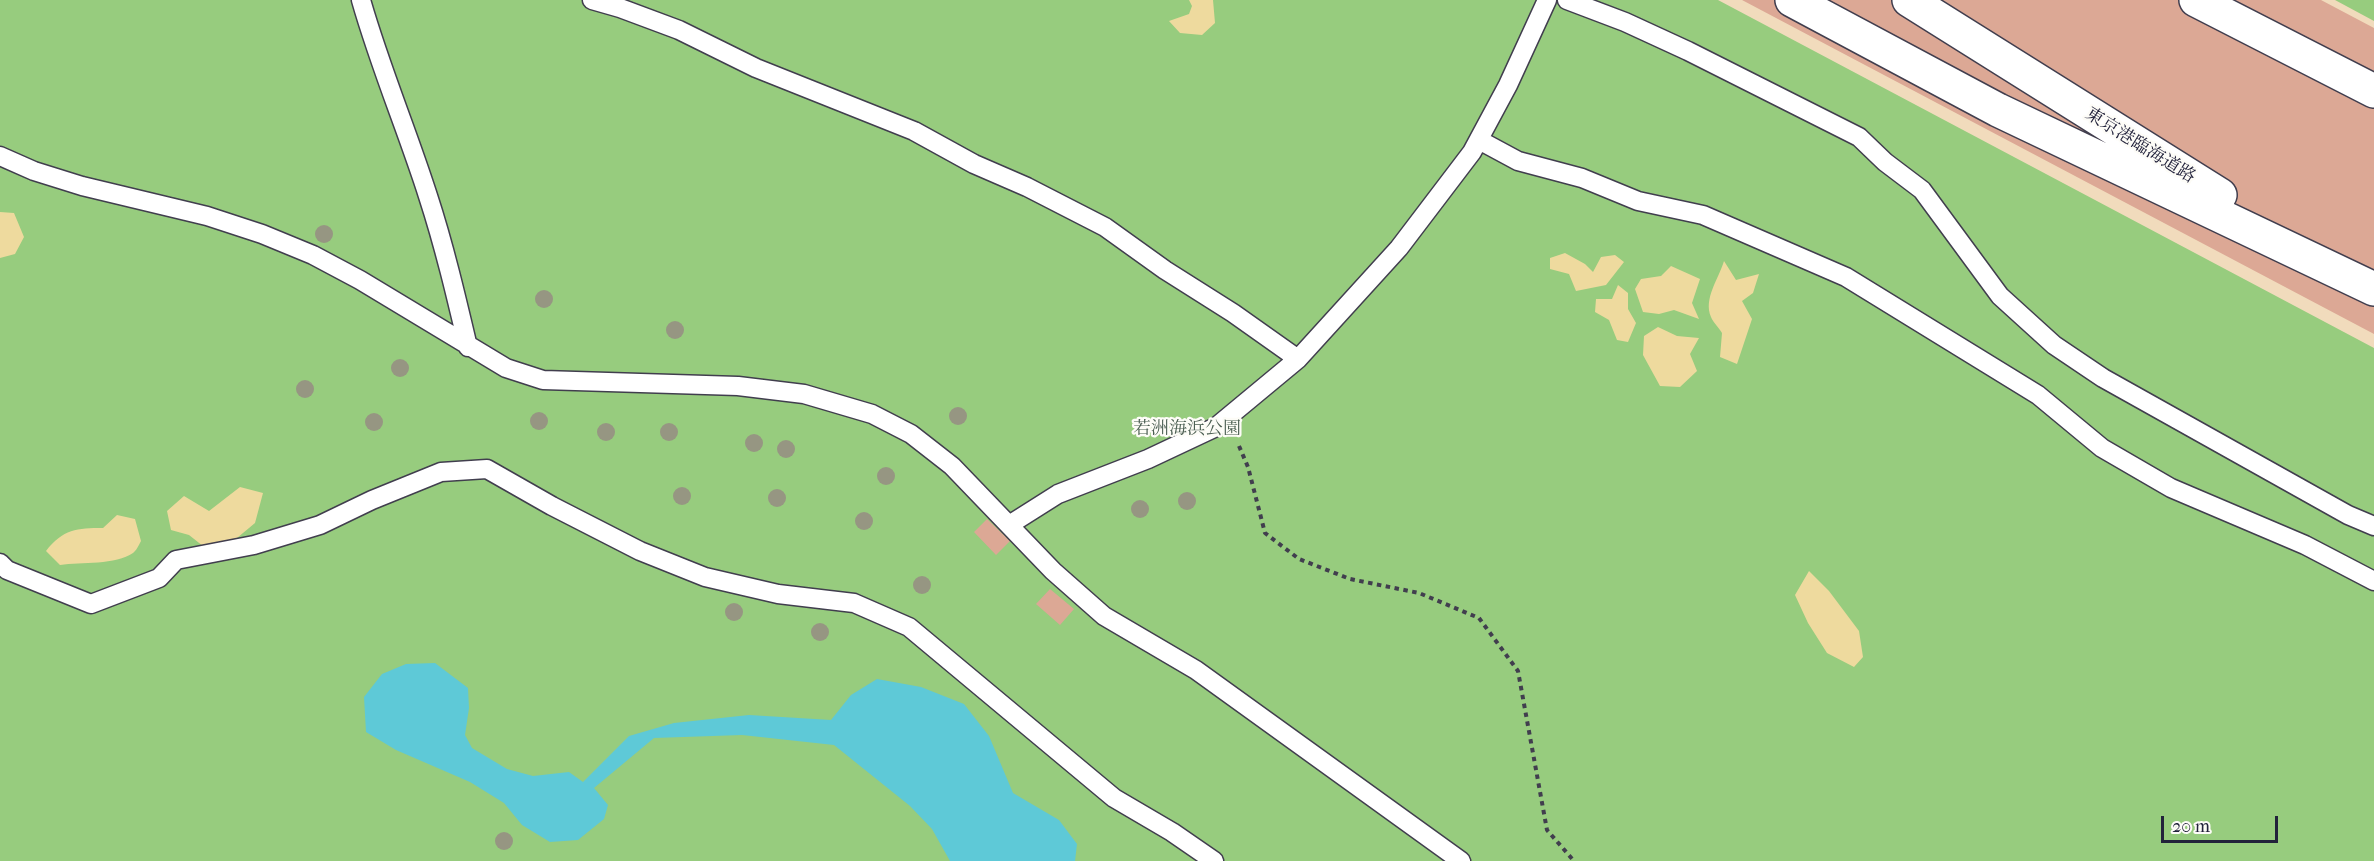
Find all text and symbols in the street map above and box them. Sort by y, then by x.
street label: 東京港臨海道路 [2081,103,2199,189]
park label: 若洲海浜公園 [1133,419,1241,441]
scale bar [2164,804,2281,842]
text: 20 m [2172,816,2210,837]

